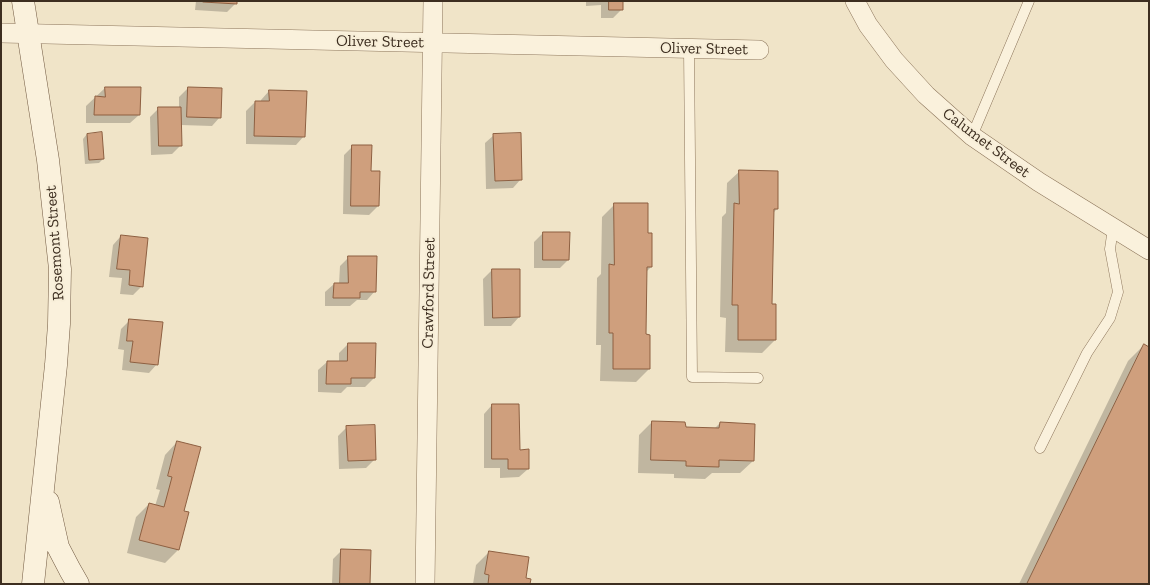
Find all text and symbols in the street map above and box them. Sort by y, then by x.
street label: Oliver Street [336,32,424,52]
street label: Oliver Street [660,39,748,59]
street label: Calumet Street [939,104,1033,182]
street label: Rosemont Street [41,185,69,301]
street label: Crawford Street [418,237,440,349]

